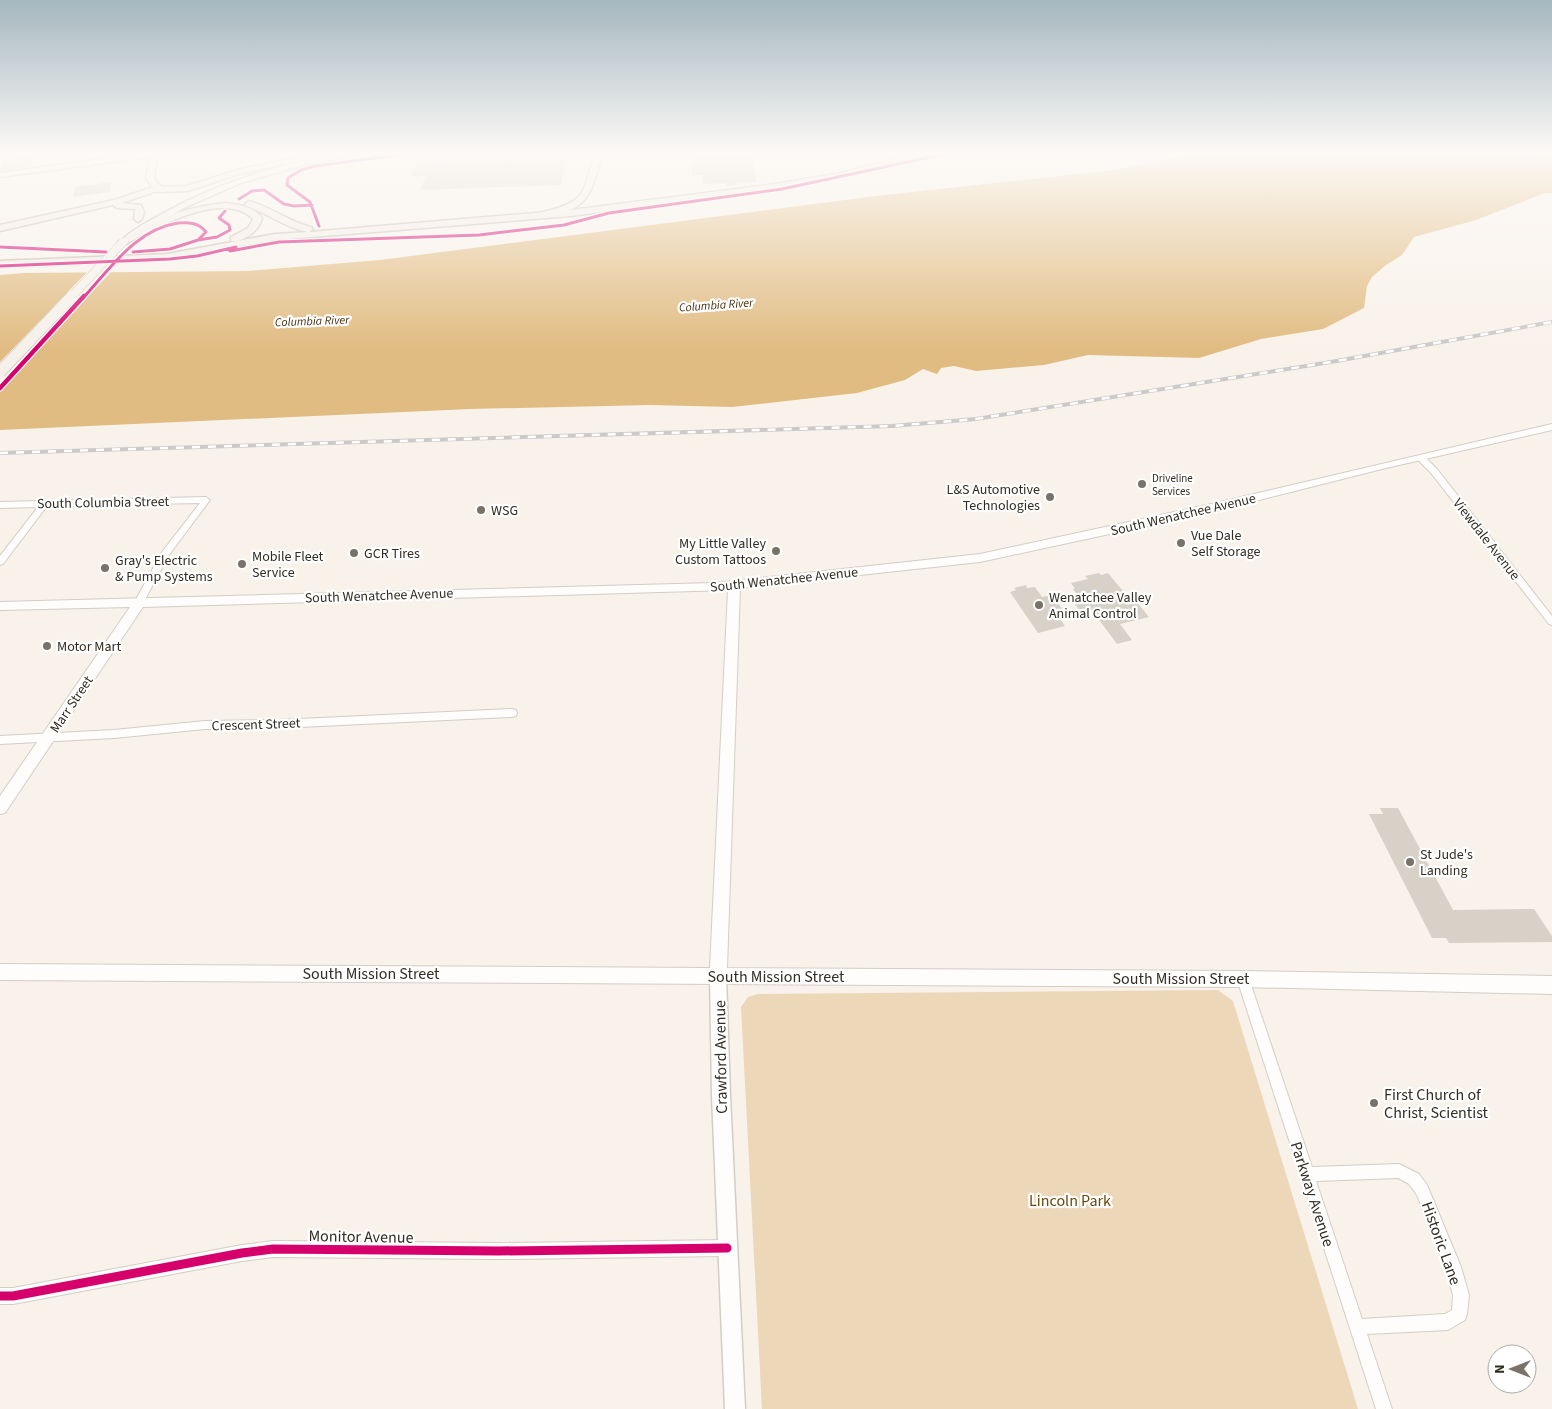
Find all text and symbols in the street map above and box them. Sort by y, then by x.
water label: Columbia River [678,294,755,317]
water label: Columbia River [275,312,350,331]
place label: Driveline Services [1152,471,1193,499]
marker: Driveline Services [1136,478,1148,490]
place label: L&S Automotive Technologies [947,480,1040,516]
street label: South Wenatchee Avenue [1109,488,1258,541]
marker: L&S Automotive Technologies [1044,491,1056,503]
street label: South Columbia Street [37,492,170,514]
street label: Viewdale Avenue [1448,494,1525,585]
place label: WSG [491,501,518,521]
marker: WSG [475,504,487,516]
place label: Vue Dale Self Storage [1191,526,1261,562]
place label: My Little Valley Custom Tattoos [675,534,766,570]
marker: Vue Dale Self Storage [1175,537,1187,549]
place label: GCR Tires [364,544,420,564]
marker: My Little Valley Custom Tattoos [770,545,782,557]
place label: Mobile Fleet Service [252,547,323,583]
marker: GCR Tires [348,547,360,559]
place label: Gray's Electric & Pump Systems [115,551,213,587]
marker: Mobile Fleet Service [236,558,248,570]
marker: Gray's Electric & Pump Systems [99,562,111,574]
street label: South Wenatchee Avenue [709,562,859,598]
street label: South Wenatchee Avenue [304,583,454,609]
place label: Wenatchee Valley Animal Control [1049,588,1152,624]
marker: Wenatchee Valley Animal Control [1033,599,1045,611]
place label: Motor Mart [57,637,121,657]
marker: Motor Mart [41,640,53,652]
street label: Marr Street [45,672,98,737]
street label: Crescent Street [211,713,301,737]
place label: St Jude's Landing [1420,845,1473,881]
marker: St Jude's Landing [1404,856,1416,868]
street label: South Mission Street [303,963,440,985]
street label: South Mission Street [708,966,845,988]
street label: South Mission Street [1113,968,1250,990]
street label: Crawford Avenue [709,1000,733,1114]
place label: First Church of Christ, Scientist [1384,1084,1489,1124]
marker: First Church of Christ, Scientist [1368,1097,1380,1109]
street label: Parkway Avenue [1285,1139,1339,1250]
park label: Lincoln Park [1029,1190,1111,1212]
street label: Historic Lane [1416,1199,1466,1288]
street label: Monitor Avenue [308,1225,414,1249]
north arrow [1487,1344,1537,1394]
text: N [1490,1364,1510,1374]

